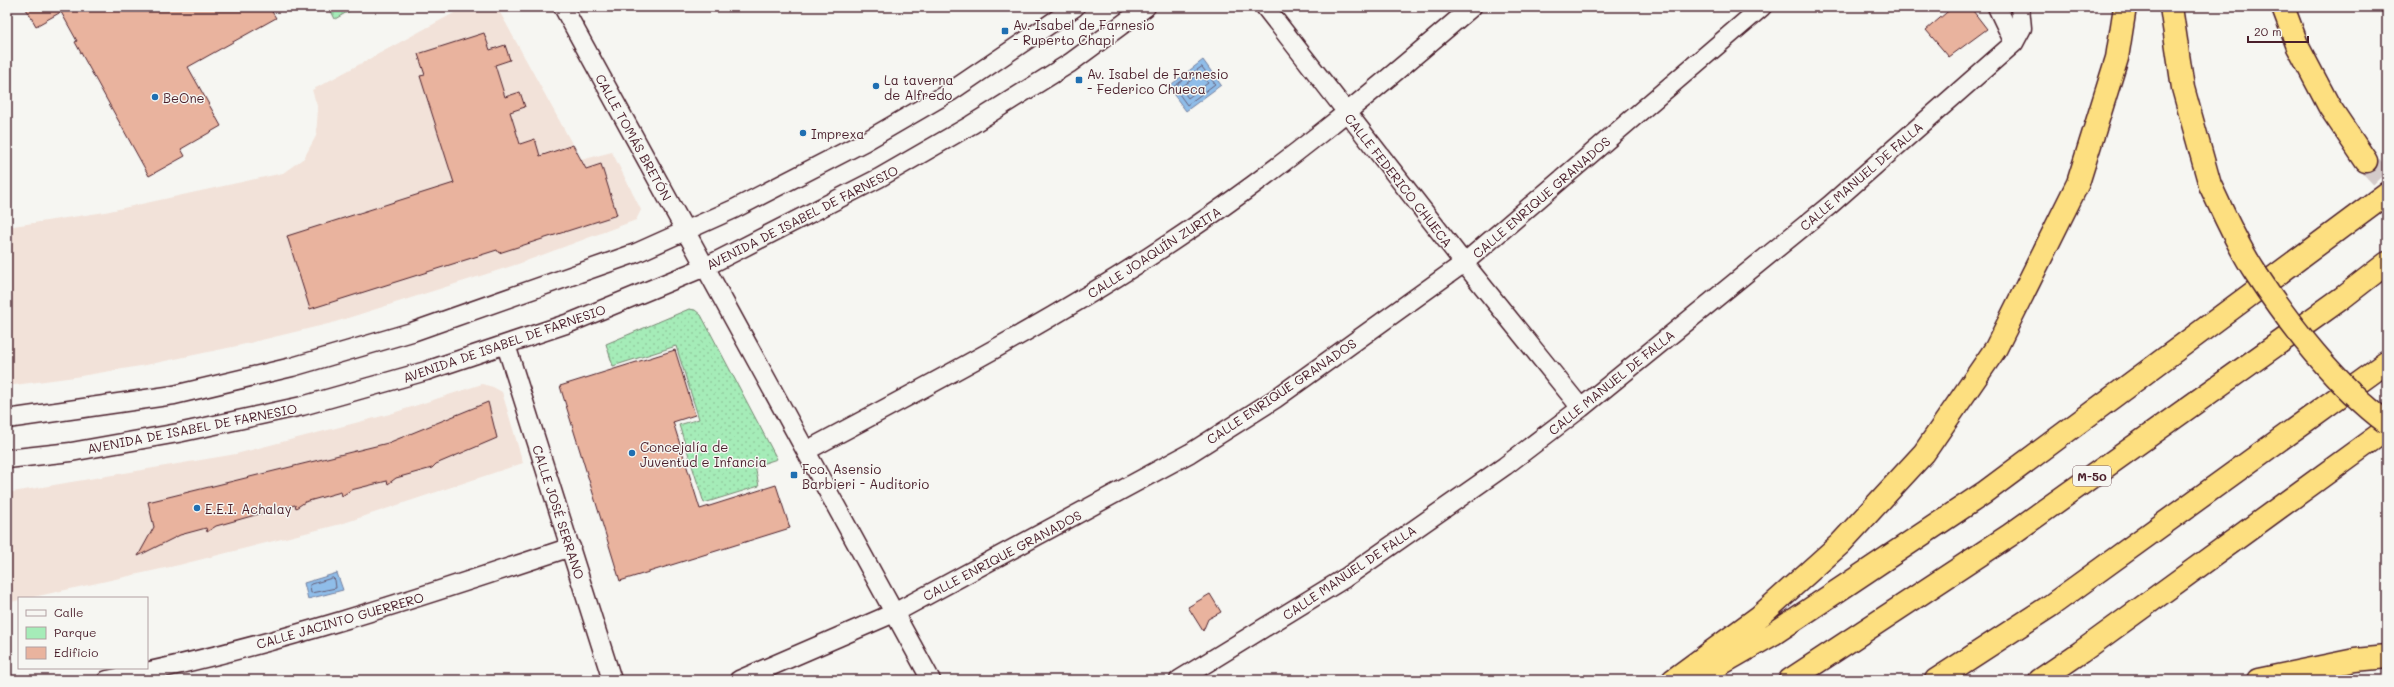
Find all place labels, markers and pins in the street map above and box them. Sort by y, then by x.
place label: Av. Isabel de Farnesio - Ruperto Chapi [1013,16,1155,48]
marker: Av. Isabel de Farnesio - Ruperto Chapi [1000,26,1010,36]
place label: Av. Isabel de Farnesio - Federico Chueca [1087,65,1229,97]
place label: La taverna de Alfredo [884,71,954,103]
marker: Av. Isabel de Farnesio - Federico Chueca [1074,75,1084,85]
marker: La taverna de Alfredo [871,81,881,91]
place label: BeOne [163,89,205,106]
marker: BeOne [150,92,160,102]
place label: Imprexa [811,125,864,142]
marker: Imprexa [798,128,808,138]
place label: Concejalía de Juventud e Infancia [640,438,767,470]
marker: Concejalía de Juventud e Infancia [627,448,637,458]
place label: Fco. Asensio Barbieri - Auditorio [802,460,930,492]
marker: Fco. Asensio Barbieri - Auditorio [789,470,799,480]
place label: E.E.I. Achalay [205,500,292,517]
marker: E.E.I. Achalay [192,503,202,513]

